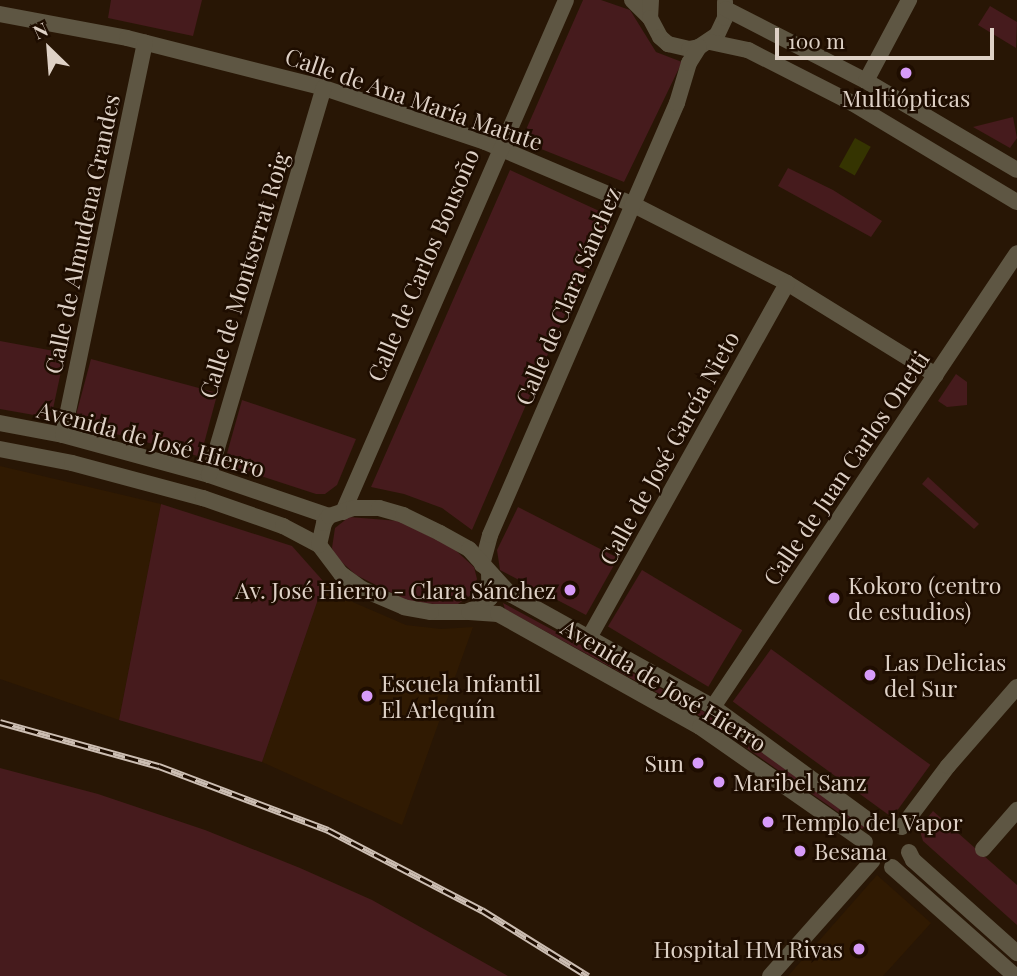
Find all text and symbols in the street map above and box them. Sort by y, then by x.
north arrow [14,14,84,84]
scale bar [779,14,998,58]
text: N [28,15,52,45]
text: 100 m [788,26,845,54]
street label: Calle de Ana María Matute [281,42,547,156]
marker: Multiópticas [898,65,914,81]
place label: Multiópticas [842,84,970,112]
street label: Calle de Almudena Grandes [39,91,125,377]
street label: Calle de Carlos Bousoño [361,145,485,385]
street label: Calle de Montserrat Roig [193,148,295,402]
street label: Calle de Clara Sánchez [509,183,627,409]
street label: Calle de José García Nieto [593,326,745,570]
street label: Calle de Juan Carlos Onetti [757,346,935,590]
street label: Avenida de José Hierro [34,395,268,483]
place label: Kokoro (centro de estudios) [848,571,1001,625]
place label: Av. José Hierro - Clara Sánchez [235,576,556,604]
marker: Av. José Hierro - Clara Sánchez [562,582,578,598]
marker: Kokoro (centro de estudios) [826,590,842,606]
street label: Avenida de José Hierro [556,613,772,757]
place label: Las Delicias del Sur [884,648,1006,702]
marker: Las Delicias del Sur [862,667,878,683]
place label: Escuela Infantil El Arlequín [381,669,541,723]
marker: Escuela Infantil El Arlequín [359,688,375,704]
place label: Sun [644,749,684,777]
marker: Sun [690,755,706,771]
place label: Maribel Sanz [733,768,867,796]
marker: Maribel Sanz [711,774,727,790]
place label: Templo del Vapor [782,808,963,836]
marker: Templo del Vapor [760,814,776,830]
place label: Besana [814,837,887,865]
marker: Besana [792,843,808,859]
place label: Hospital HM Rivas [653,935,843,963]
marker: Hospital HM Rivas [849,939,869,959]

